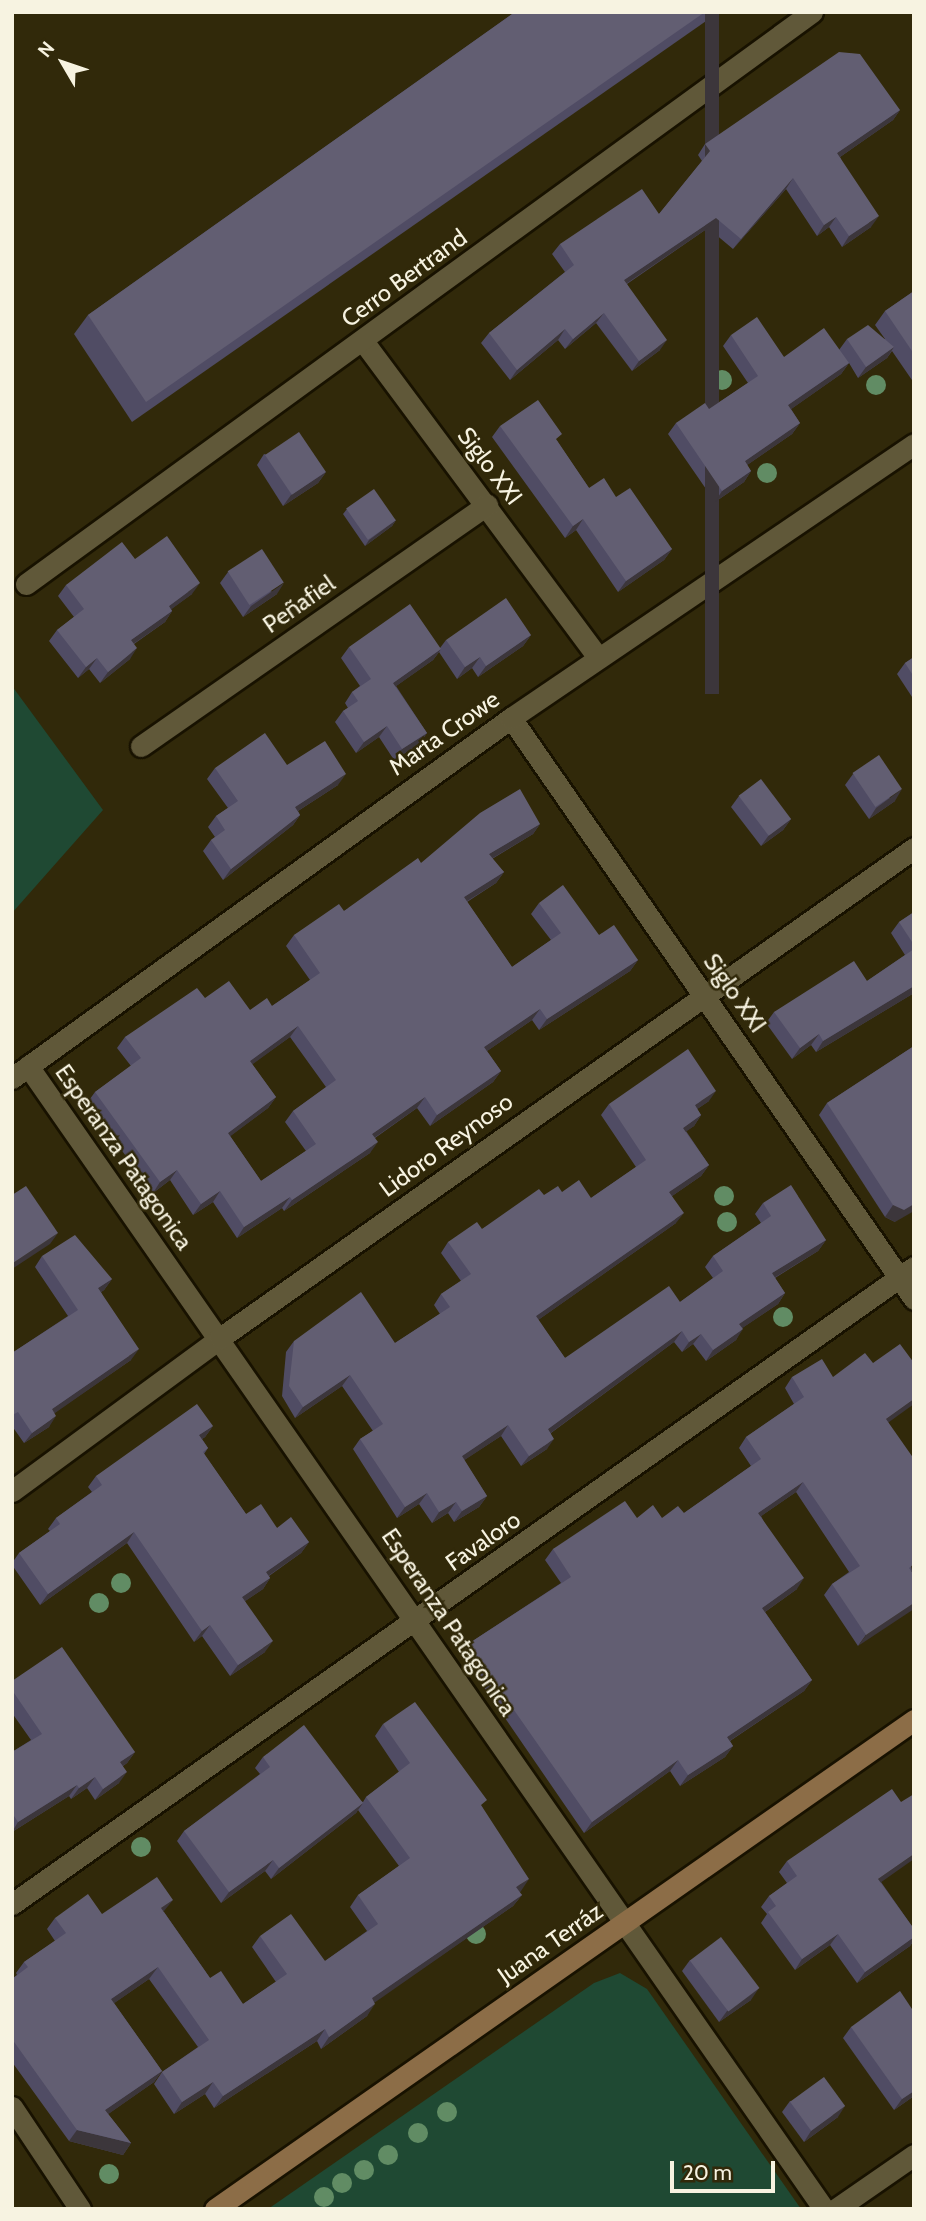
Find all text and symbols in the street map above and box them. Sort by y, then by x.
north arrow [28,28,98,98]
text: N [33,37,59,62]
street label: Cerro Bertrand [336,223,472,333]
street label: Siglo XXI [452,422,528,510]
street label: Peñafiel [257,569,341,639]
street label: Marta Crowe [383,684,505,782]
street label: Siglo XXI [697,948,773,1038]
street label: Esperanza Patagonica [49,1059,199,1255]
street label: Lidoro Reynoso [374,1087,518,1203]
street label: Favaloro [440,1505,526,1577]
street label: Esperanza Patagonica [376,1523,522,1721]
street label: Juana Terráz [492,1896,608,1990]
scale bar [674,2148,779,2192]
text: 20 m [683,2160,732,2185]

